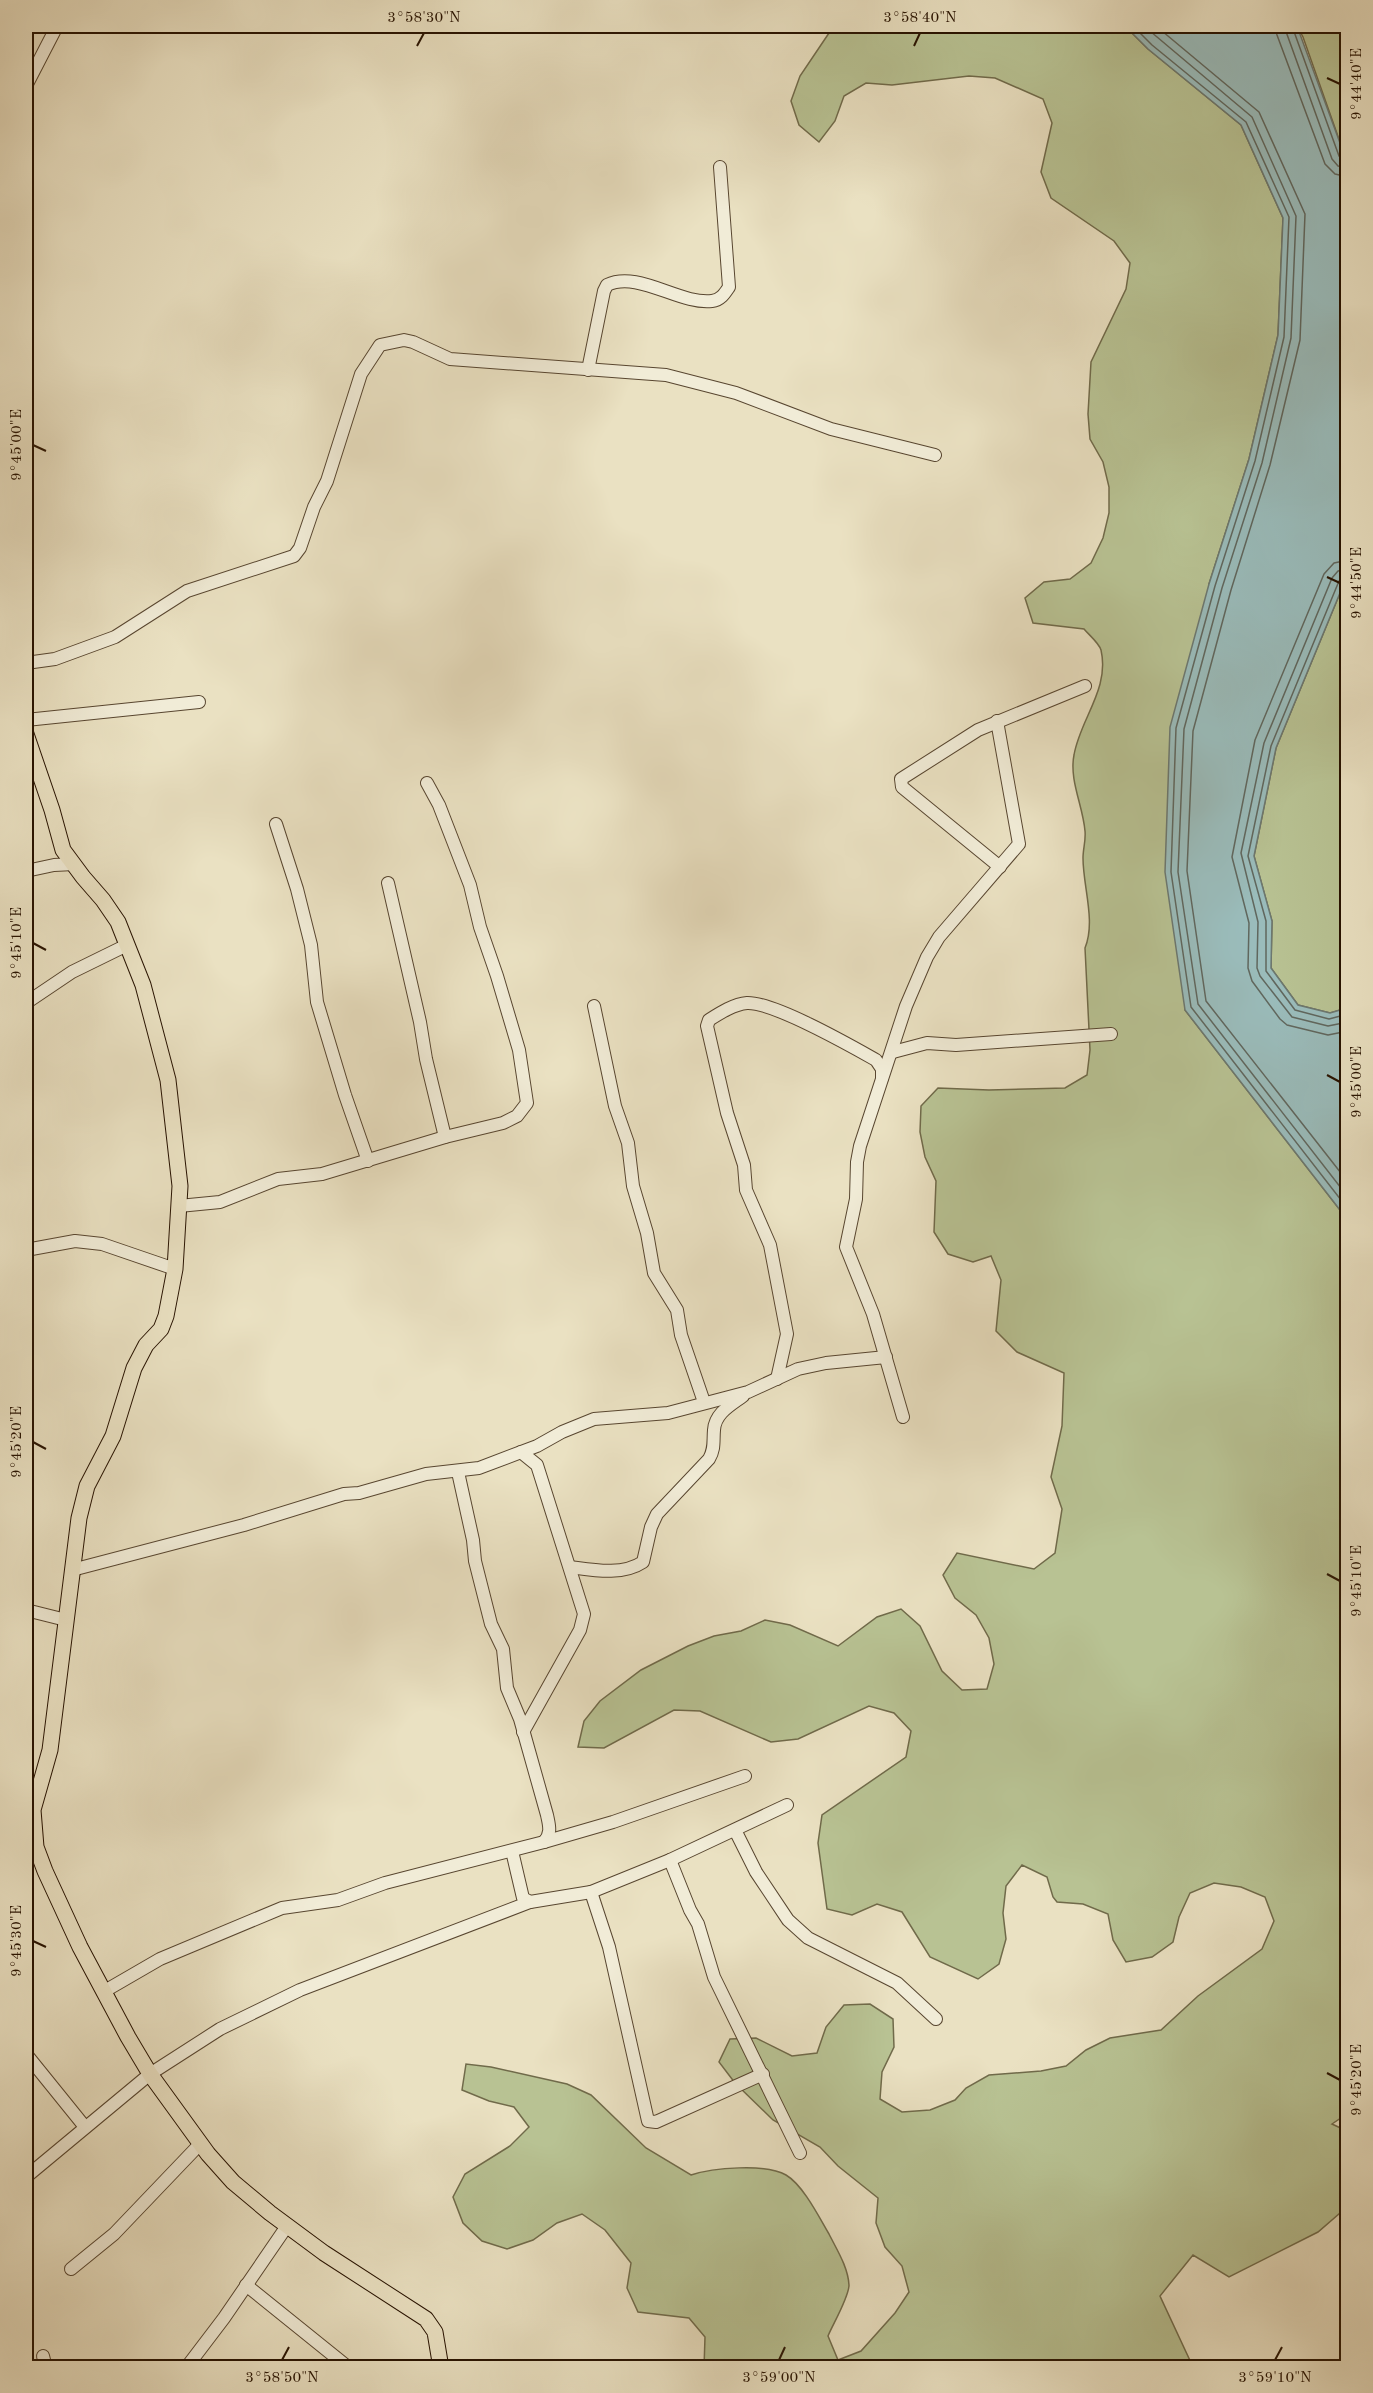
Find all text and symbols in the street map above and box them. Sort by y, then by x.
text: 3°58'30"N [387,11,461,26]
text: 3°58'40"N [883,11,957,26]
text: 9°44'40"E [1350,48,1365,120]
text: 9°45'00"E [10,409,25,481]
text: 9°44'50"E [1350,547,1365,619]
text: 9°45'10"E [10,907,25,979]
text: 9°45'00"E [1350,1046,1365,1118]
text: 9°45'20"E [10,1406,25,1478]
text: 9°45'10"E [1350,1545,1365,1617]
text: 9°45'30"E [10,1905,25,1977]
text: 9°45'20"E [1350,2044,1365,2116]
text: 3°58'50"N [245,2371,319,2386]
text: 3°59'00"N [742,2371,816,2386]
text: 3°59'10"N [1238,2371,1312,2386]

